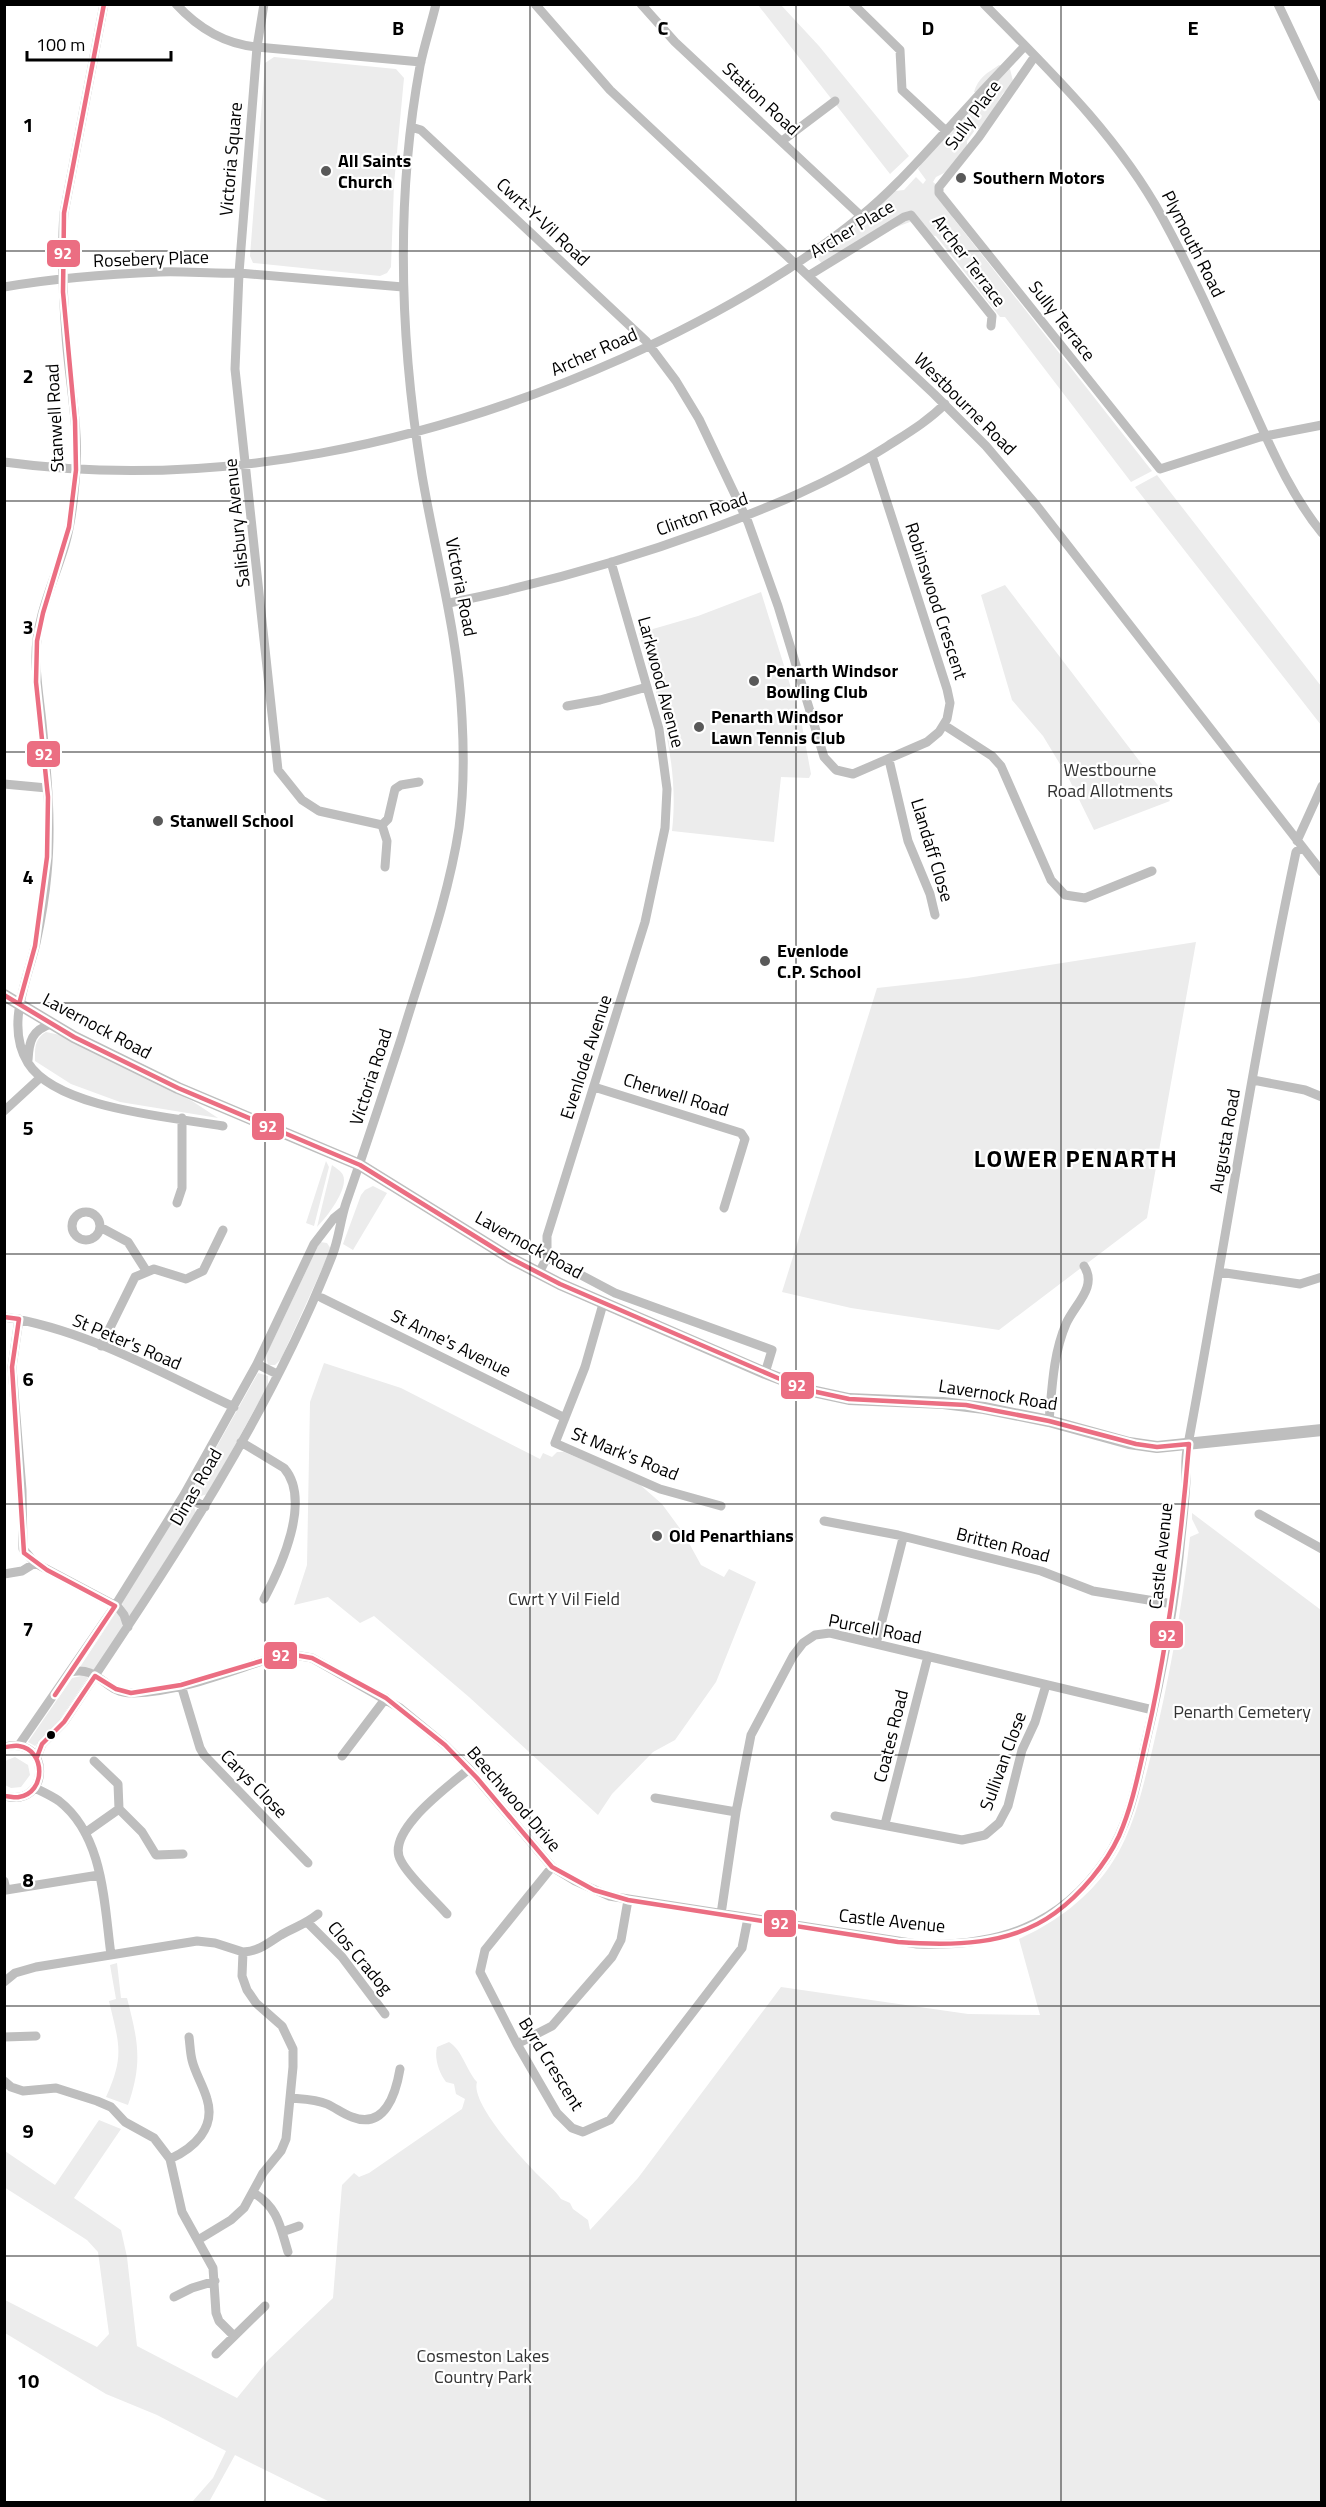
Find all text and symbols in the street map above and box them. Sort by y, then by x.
text: B [392,12,404,43]
text: C [658,12,669,43]
text: D [922,12,934,43]
text: E [1187,12,1199,43]
scale bar [27,24,171,62]
text: 100 m [36,31,85,58]
street label: Station Road [717,56,806,142]
street label: Sully Place [938,74,1007,155]
street label: Victoria Square [212,101,249,217]
text: 1 [22,109,34,140]
place label: All Saints Church [338,147,411,195]
marker: All Saints Church [319,164,333,178]
place label: Southern Motors [973,164,1105,191]
street label: Cwrt-Y-Vil Road [491,171,596,272]
marker: Southern Motors [954,171,968,185]
street label: Plymouth Road [1155,186,1232,302]
street label: Archer Place [804,193,899,264]
street label: Archer Terrace [926,209,1013,312]
line badge: 92 [46,239,81,268]
text: 92 [54,241,72,265]
street label: Rosebery Place [93,243,209,274]
street label: Sully Terrace [1022,275,1102,367]
street label: Archer Road [546,320,642,383]
street label: Westbourne Road [908,346,1023,461]
text: 2 [22,360,34,391]
street label: Stanwell Road [38,363,71,473]
street label: Salisbury Avenue [216,457,257,589]
street label: Clinton Road [652,484,752,543]
street label: Robinswood Crescent [898,519,975,684]
street label: Victoria Road [439,535,484,639]
text: 3 [22,611,34,642]
street label: Larkwood Avenue [631,613,692,751]
place label: Penarth Windsor Bowling Club [766,657,898,705]
marker: Penarth Windsor Bowling Club [747,674,761,688]
place label: Penarth Windsor Lawn Tennis Club [711,703,845,751]
marker: Penarth Windsor Lawn Tennis Club [692,720,706,734]
line badge: 92 [26,740,61,768]
text: 92 [35,742,53,766]
park label: Westbourne Road Allotments [1047,756,1173,804]
street label: Llandaff Close [904,795,961,905]
place label: Stanwell School [170,807,294,834]
marker: Stanwell School [151,814,165,828]
text: 4 [22,861,34,892]
place label: Evenlode C.P. School [777,937,861,985]
marker: Evenlode C.P. School [758,954,772,968]
street label: Lavernock Road [38,985,157,1066]
street label: Evenlode Avenue [553,991,618,1123]
street label: Victoria Road [342,1025,399,1129]
street label: Cherwell Road [620,1066,732,1123]
street label: Augusta Road [1202,1087,1247,1195]
text: 5 [22,1112,34,1143]
line badge: 92 [251,1112,285,1141]
text: 92 [259,1114,277,1138]
district label: LOWER PENARTH [974,1140,1178,1176]
street label: Lavernock Road [470,1204,588,1285]
street label: St Anne's Avenue [386,1302,516,1383]
street label: St Peter's Road [68,1306,186,1377]
text: 6 [22,1363,34,1394]
line badge: 92 [780,1371,815,1400]
street label: Lavernock Road [937,1372,1059,1417]
text: 92 [788,1373,806,1397]
street label: St Mark's Road [567,1420,683,1487]
street label: Dinas Road [162,1443,229,1531]
street label: Castle Avenue [1141,1501,1180,1611]
street label: Britten Road [953,1520,1053,1569]
place label: Old Penarthians [669,1522,794,1549]
marker: Old Penarthians [650,1529,664,1543]
park label: Cwrt Y Vil Field [508,1585,620,1612]
street label: Purcell Road [826,1606,924,1651]
text: 7 [22,1613,34,1644]
line badge: 92 [1149,1620,1184,1649]
text: 92 [1158,1623,1176,1647]
line badge: 92 [263,1641,298,1670]
text: 92 [272,1643,290,1667]
street label: Coates Road [866,1687,915,1785]
park label: Penarth Cemetery [1173,1698,1311,1725]
street label: Sullivan Close [972,1708,1033,1814]
unlabelled marker [45,1729,57,1741]
street label: Beechwood Drive [461,1740,568,1857]
street label: Carys Close [214,1743,294,1824]
text: 8 [22,1864,34,1895]
street label: Castle Avenue [837,1901,947,1940]
line badge: 92 [763,1909,797,1938]
text: 92 [771,1911,789,1935]
street label: Clos Cradog [321,1915,399,2000]
street label: Byrd Crescent [512,2012,591,2116]
text: 9 [22,2115,34,2146]
park label: Cosmeston Lakes Country Park [417,2342,549,2390]
text: 10 [17,2365,39,2396]

